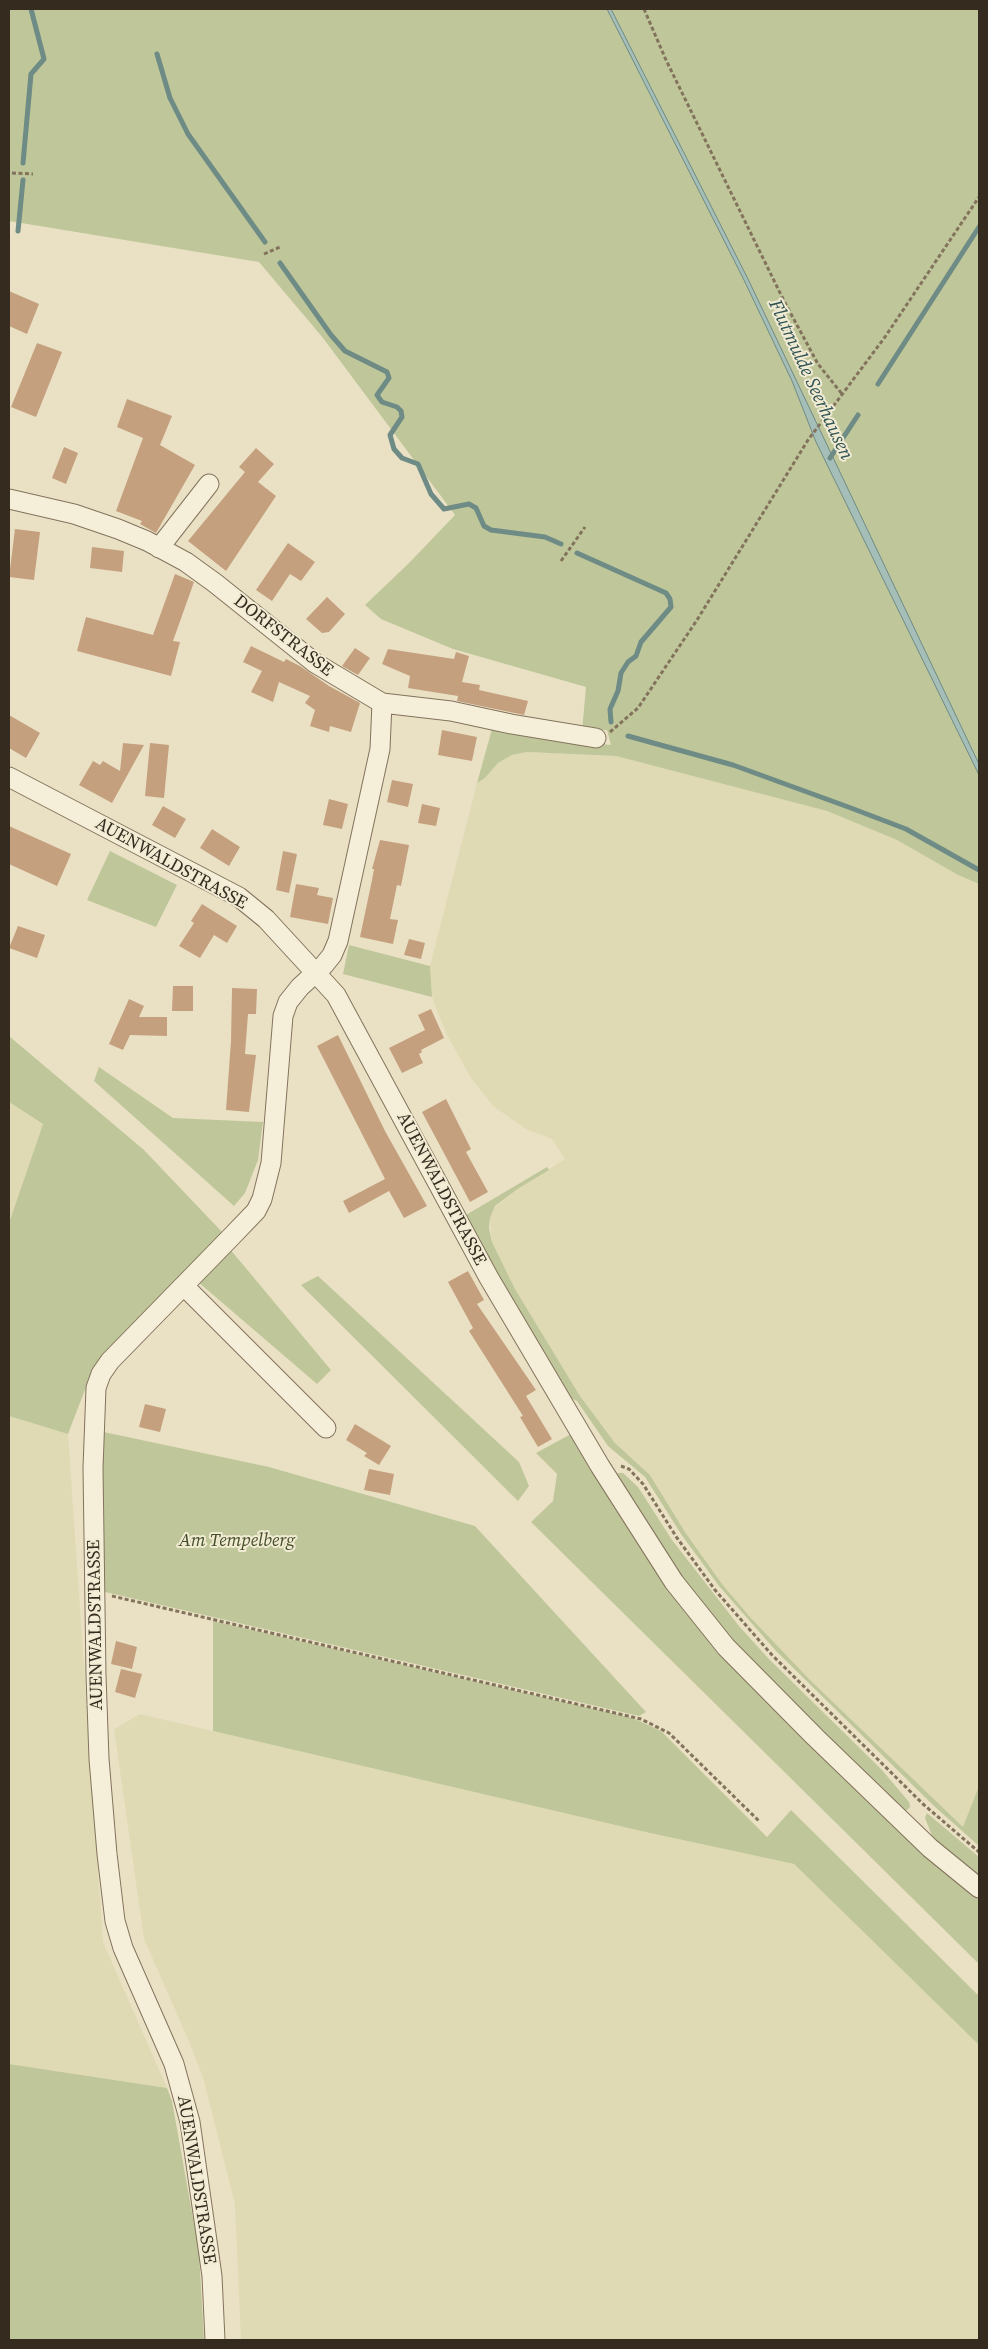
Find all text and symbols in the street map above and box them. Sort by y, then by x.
water label: Flutmulde Seerhausen [763,296,857,464]
street label: DORFSTRASSE [229,591,337,681]
street label: AUENWALDSTRASSE [91,813,251,915]
street label: AUENWALDSTRASSE [391,1109,491,1269]
park label: Am Tempelberg [179,1530,295,1552]
street label: AUENWALDSTRASSE [84,1540,108,1710]
street label: AUENWALDSTRASSE [172,2094,220,2266]

